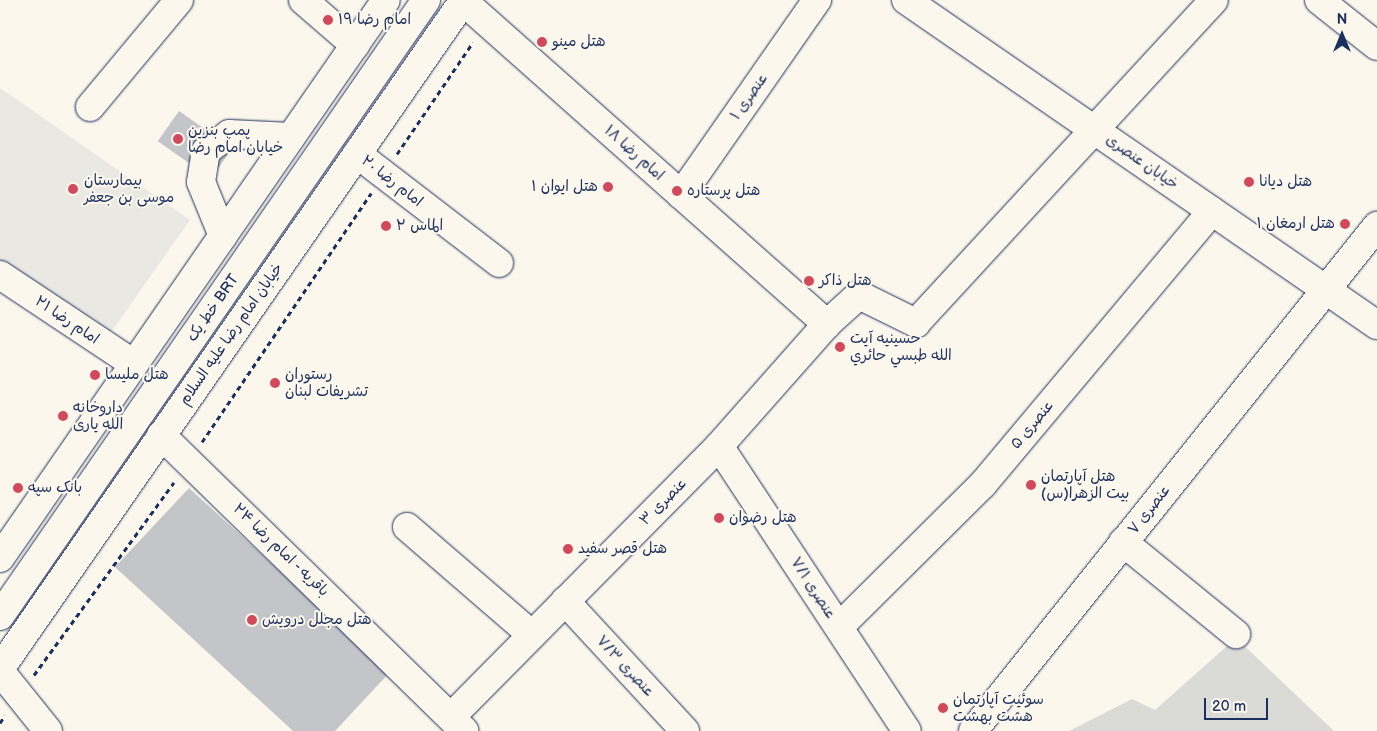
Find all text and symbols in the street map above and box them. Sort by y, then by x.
north arrow [1317,10,1367,60]
place label: امام رضا ۱۹ [338,11,411,29]
text: N [1337,11,1347,28]
marker: امام رضا ۱۹ [322,14,334,26]
place label: هتل مینو [552,33,606,51]
marker: هتل مینو [536,36,548,48]
street label: عنصری ۱ [727,70,771,124]
place label: پمپ بنزین خیابان امام رضا [188,121,283,156]
street label: امام رضا ۱۸ [600,122,668,184]
street label: خیابان عنصری [1102,131,1182,193]
marker: پمپ بنزین خیابان امام رضا [172,133,184,145]
street label: امام رضا ۲۰ [358,151,426,211]
place label: بیمارستان موسی بن جعفر [84,171,174,206]
place label: هتل دیانا [1259,173,1312,191]
marker: هتل دیانا [1243,176,1255,188]
place label: هتل ایوان ۱ [531,178,598,196]
marker: هتل ایوان ۱ [602,181,614,193]
marker: بیمارستان موسی بن جعفر [66,182,80,196]
place label: هتل پرستاره [687,182,760,200]
marker: هتل پرستاره [671,185,683,197]
place label: هتل ارمغان ۱ [1257,215,1335,233]
place label: الماس ۲ [396,217,443,235]
marker: هتل ارمغان ۱ [1339,218,1351,230]
marker: الماس ۲ [380,220,392,232]
street label: خیابان امام رضا علیه السلام [175,260,287,408]
street label: خط یک BRT [183,271,243,345]
place label: هتل ذاکر [819,272,872,290]
marker: هتل ذاکر [803,275,815,287]
street label: امام رضا ۲۱ [31,292,103,348]
place label: حسينيه آيت الله طبسي حائري [850,329,952,364]
marker: حسينيه آيت الله طبسي حائري [834,341,846,353]
place label: رستوران تشریفات لبنان [285,365,368,400]
place label: هتل ملیسا [105,366,169,384]
marker: هتل ملیسا [89,369,101,381]
marker: رستوران تشریفات لبنان [269,377,281,389]
street label: عنصری ۵ [1007,397,1057,453]
place label: داروخانه الله یاری [73,398,123,433]
marker: داروخانه الله یاری [57,410,69,422]
place label: هتل آپارتمان بیت الزهرا(س) [1041,467,1129,502]
street label: عنصری ۳ [636,475,690,529]
place label: بانک سپه [28,479,82,497]
marker: هتل آپارتمان بیت الزهرا(س) [1025,479,1037,491]
marker: بانک سپه [12,482,24,494]
street label: عنصری ۷ [1124,482,1174,538]
street label: باقریه - امام رضا ۲۴ [229,499,333,601]
place label: هتل رضوان [729,509,797,527]
marker: هتل رضوان [713,512,725,524]
place label: هتل قصر سفید [578,540,667,558]
marker: هتل قصر سفید [562,543,574,555]
street label: عنصری ۷/۱ [786,554,840,622]
place label: هتل مجلل درویش [262,611,372,629]
marker: هتل مجلل درویش [246,614,258,626]
street label: عنصری ۷/۳ [592,632,658,700]
scale bar [1207,688,1271,720]
place label: سوئیت آپارتمان هشت بهشت [953,690,1044,725]
text: 20 m [1212,697,1246,716]
marker: سوئیت آپارتمان هشت بهشت [937,702,949,714]

